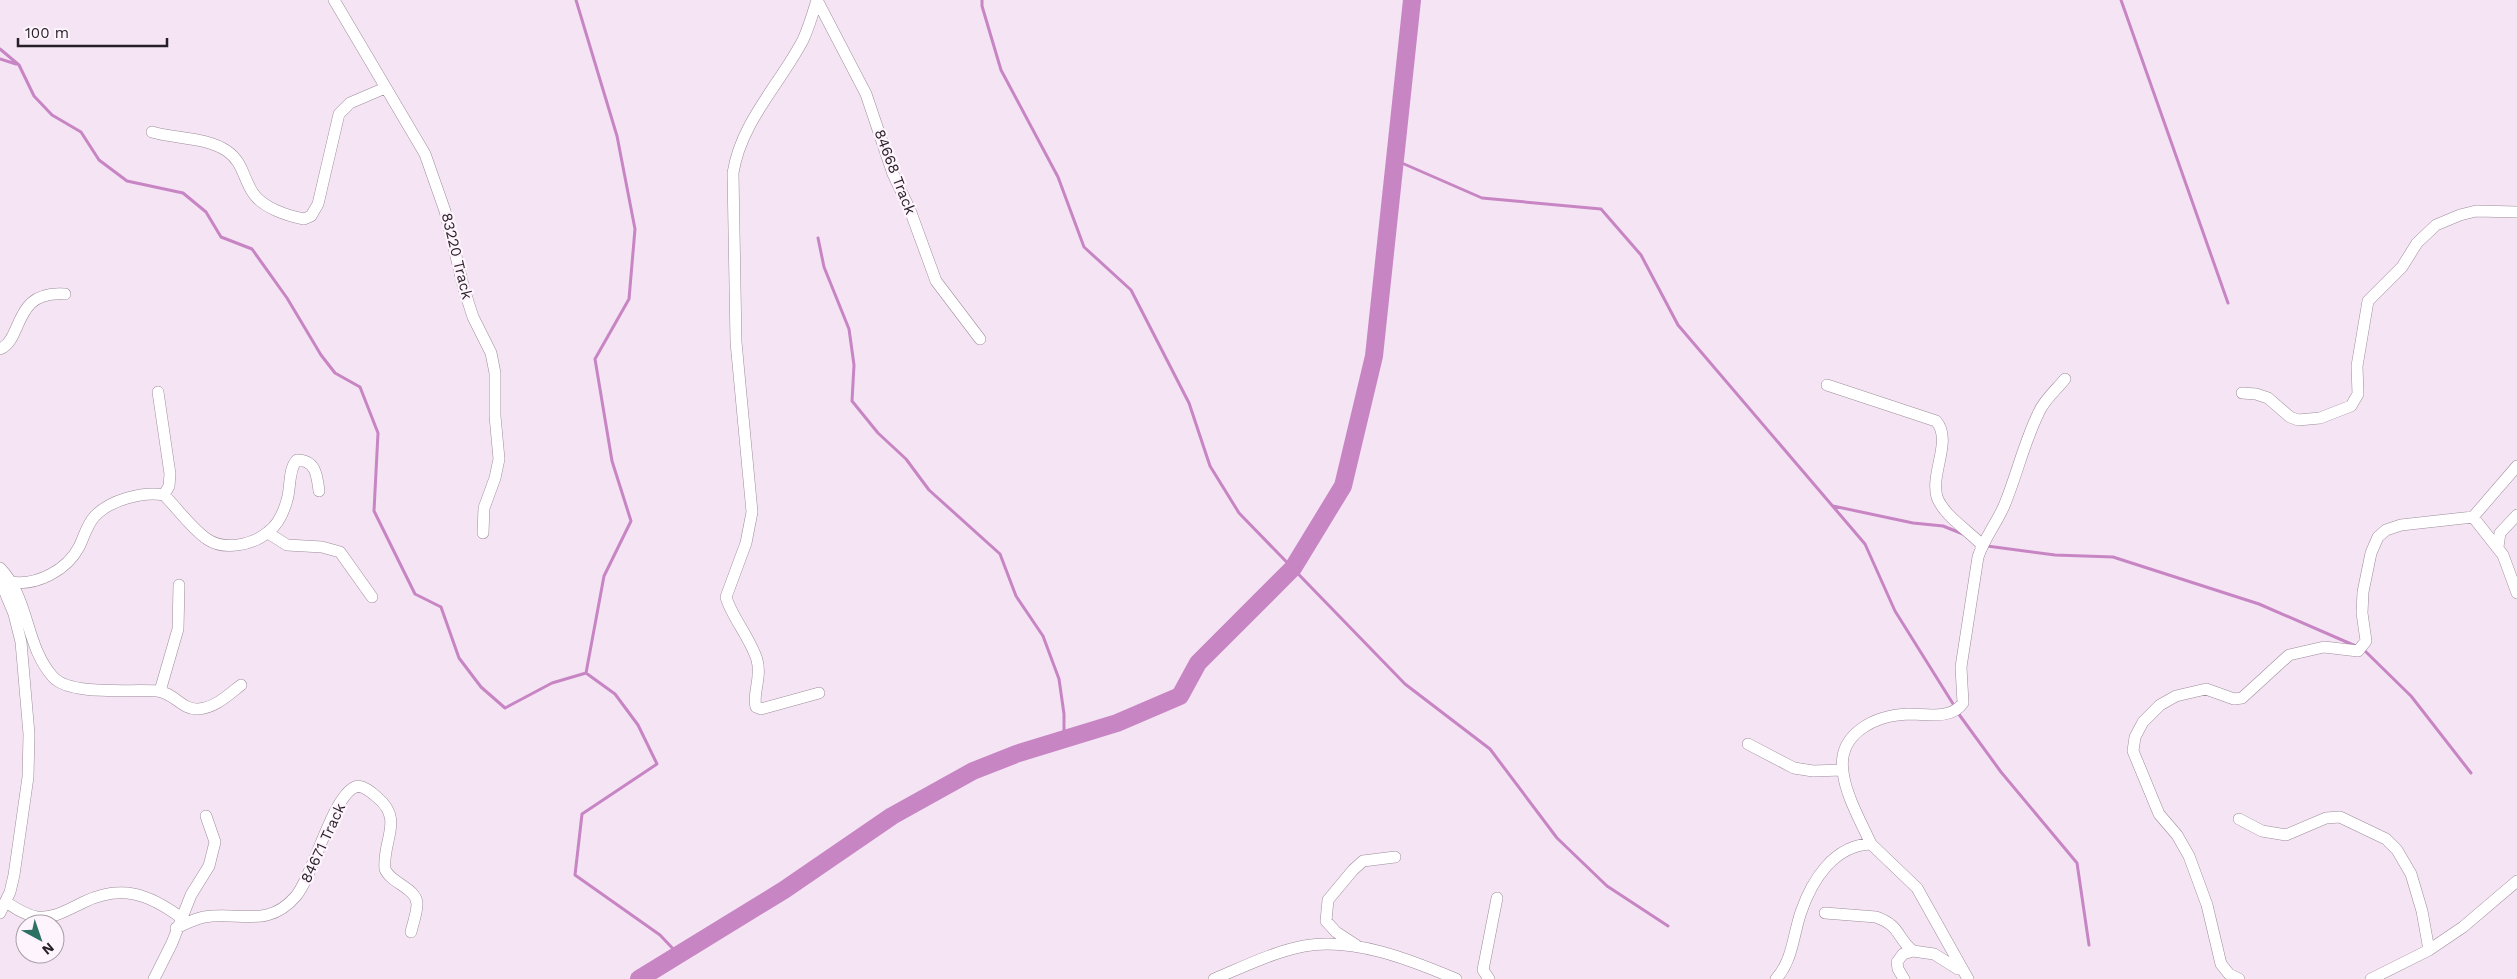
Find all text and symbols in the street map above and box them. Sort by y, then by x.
scale bar [18,15,166,47]
text: 100 m [25,24,69,42]
street label: 84668 Track [870,127,920,218]
street label: 83220 Track [438,211,477,302]
street label: 84671 Track [297,800,349,886]
north arrow [15,914,65,964]
text: N [39,939,57,958]

